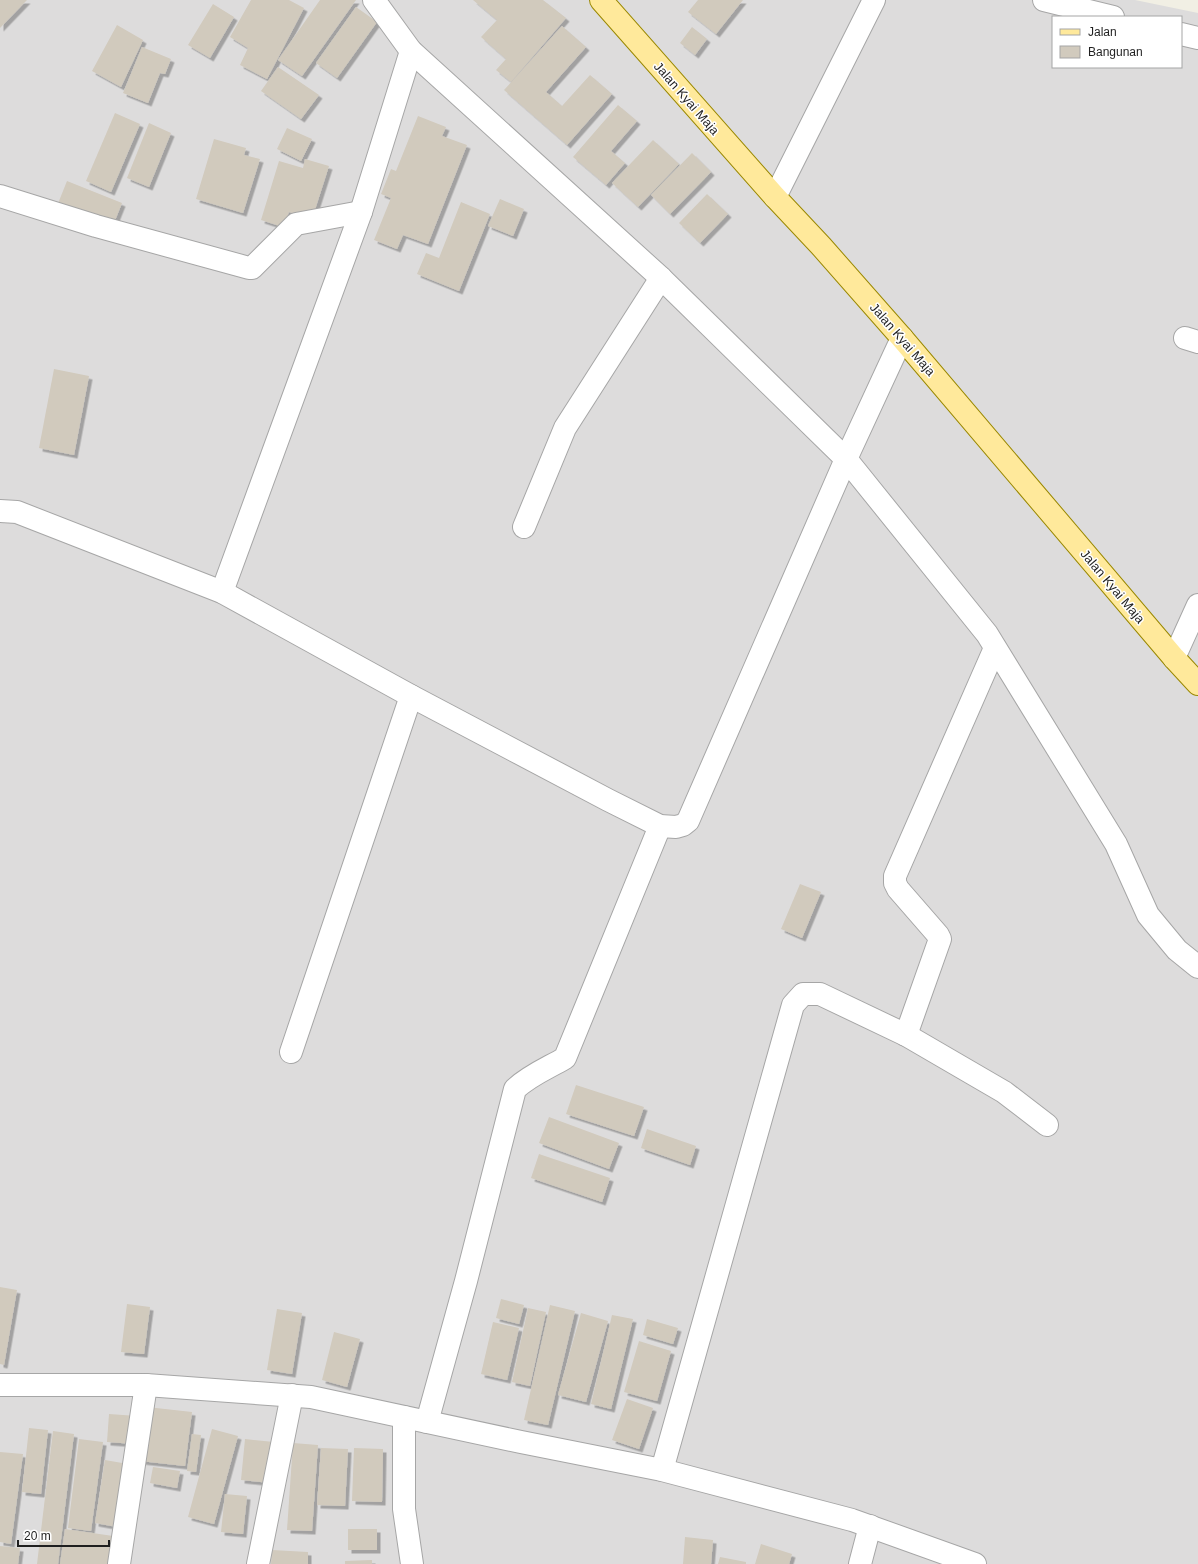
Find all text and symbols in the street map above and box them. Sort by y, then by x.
legend [1052,16,1182,68]
text: Jalan [1088,25,1117,39]
text: Bangunan [1088,45,1143,59]
street label: Jalan Kyai Maja [651,59,723,138]
street label: Jalan Kyai Maja [867,300,939,379]
street label: Jalan Kyai Maja [1077,546,1148,627]
scale bar [18,1522,109,1548]
text: 20 m [24,1529,51,1543]

